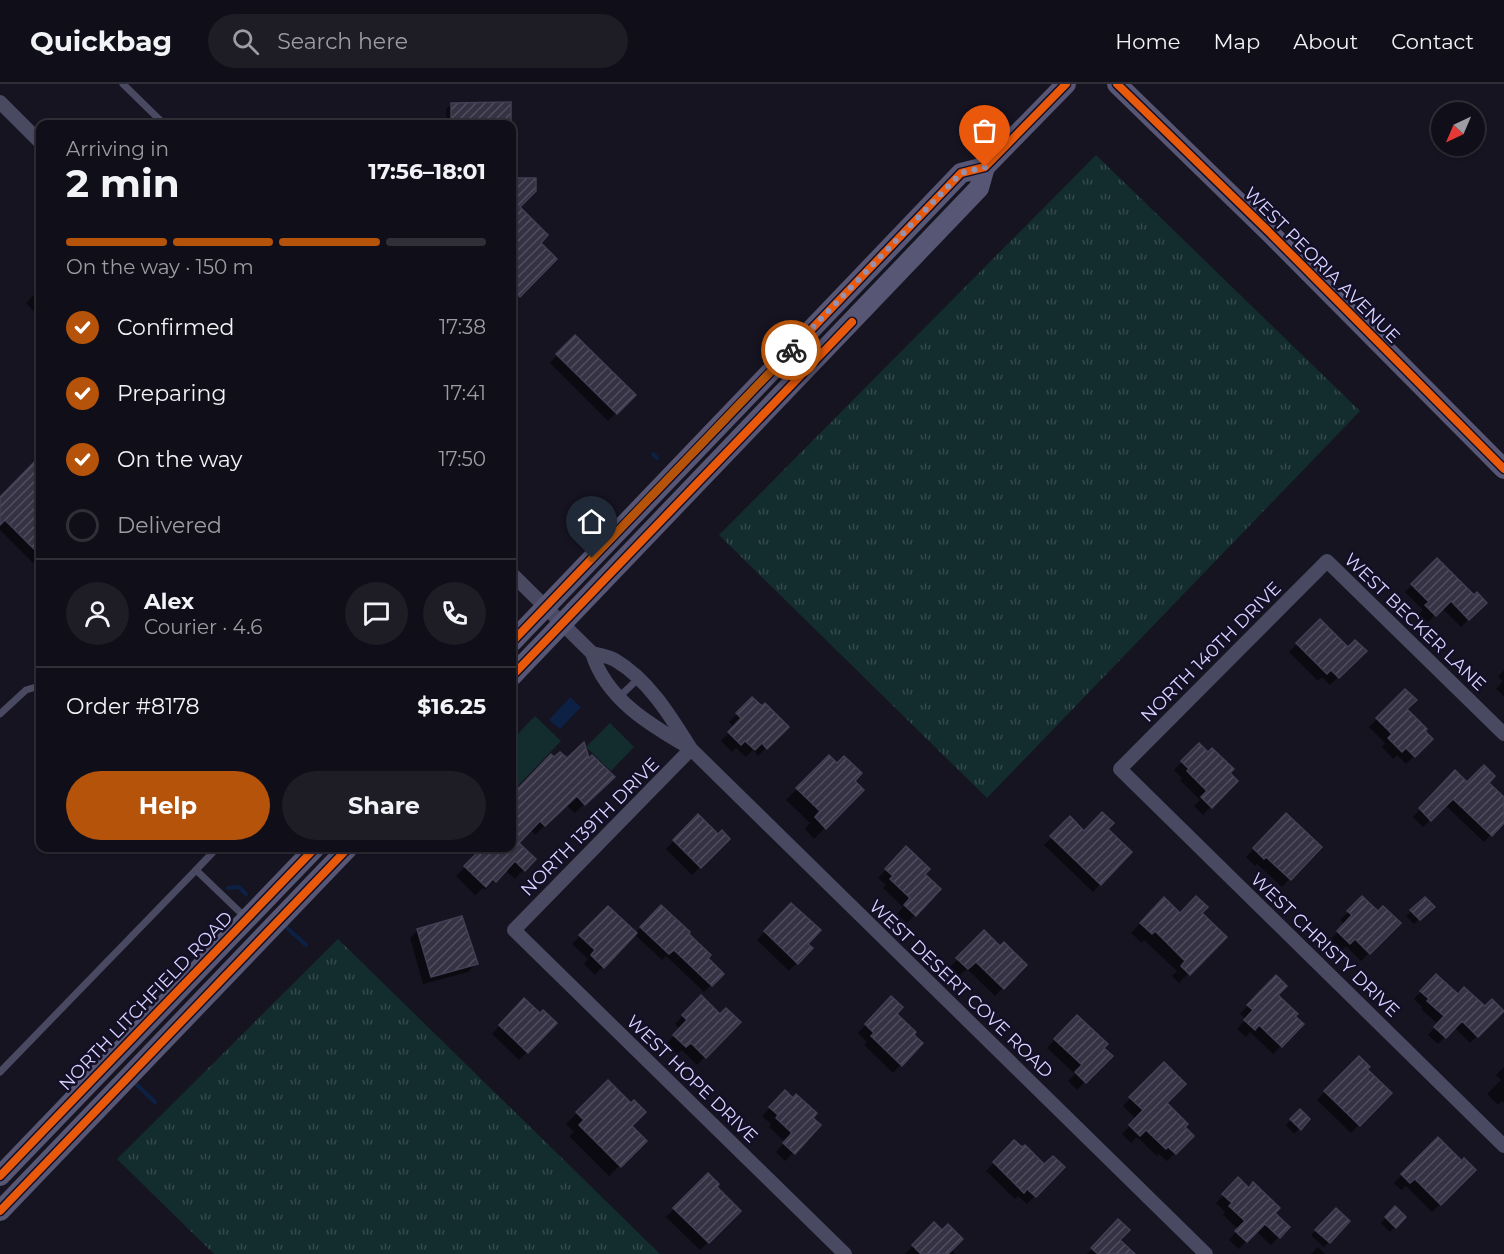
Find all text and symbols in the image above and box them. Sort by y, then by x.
search box [208,14,628,68]
text: Quickbag [30,24,172,58]
icon: search [229,25,262,58]
text: Search here [277,28,408,55]
text: Home [1115,29,1180,54]
text: Map [1213,29,1260,54]
text: About [1293,29,1358,54]
text: Contact [1391,29,1474,54]
north arrow [1431,102,1485,156]
map controls [1431,102,1485,156]
pin [959,105,1010,167]
icon: bag [968,114,1001,147]
text: Arriving in [66,137,169,161]
text: 17:56–18:01 [368,158,486,185]
text: 2 min [66,159,180,207]
street label: WEST PEORIA AVENUE [1240,183,1404,347]
text: On the way · 150 m [66,255,254,279]
icon: check [66,311,99,344]
text: Confirmed [117,314,234,341]
text: 17:38 [439,315,486,339]
courier [761,320,821,380]
icon: bike [775,334,808,367]
icon: check [66,377,99,410]
text: Preparing [117,380,226,407]
text: 17:41 [443,381,486,405]
icon: check [66,443,99,476]
text: On the way [117,446,242,473]
text: 17:50 [439,447,486,471]
pin [566,496,617,558]
icon: home [575,505,608,538]
text: Delivered [117,512,222,539]
street label: WEST BECKER LANE [1339,549,1491,695]
street label: NORTH 140TH DRIVE [1136,577,1286,727]
button: person [66,582,129,645]
button: chat [345,582,408,645]
button: phone [423,582,486,645]
text: Alex [144,588,194,615]
text: Courier · 4.6 [144,615,262,639]
text: Order #8178 [66,693,200,720]
text: $16.25 [417,693,486,720]
street label: NORTH 139TH DRIVE [516,753,664,901]
button: Help [66,771,270,840]
button: Share [282,771,486,840]
street label: WEST CHRISTY DRIVE [1246,868,1404,1022]
street label: WEST DESERT COVE ROAD [864,895,1058,1083]
street label: NORTH LITCHFIELD ROAD [55,907,237,1095]
street label: WEST HOPE DRIVE [622,1011,762,1147]

